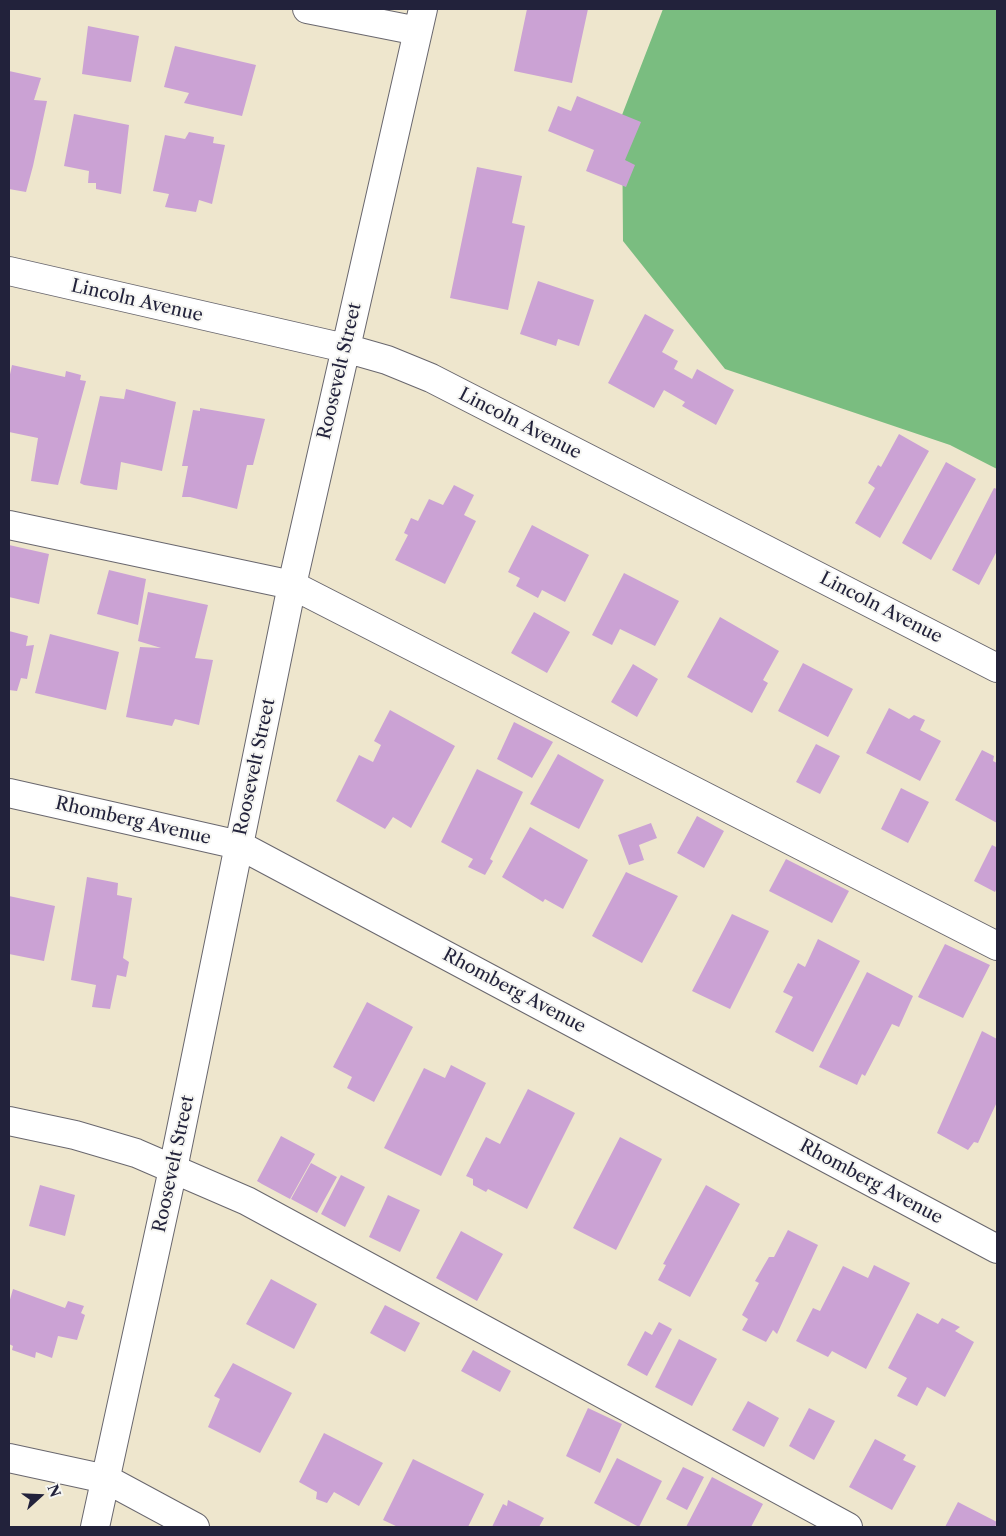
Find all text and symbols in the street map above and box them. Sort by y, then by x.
street label: Lincoln Avenue [69,275,205,327]
street label: Roosevelt Street [314,301,366,441]
street label: Lincoln Avenue [455,384,585,464]
street label: Lincoln Avenue [816,568,946,648]
street label: Roosevelt Street [230,697,280,837]
street label: Rhomberg Avenue [53,793,213,849]
street label: Rhomberg Avenue [439,944,589,1038]
street label: Roosevelt Street [149,1094,199,1234]
street label: Rhomberg Avenue [796,1135,946,1229]
north arrow [15,1471,65,1521]
text: N [44,1482,65,1500]

